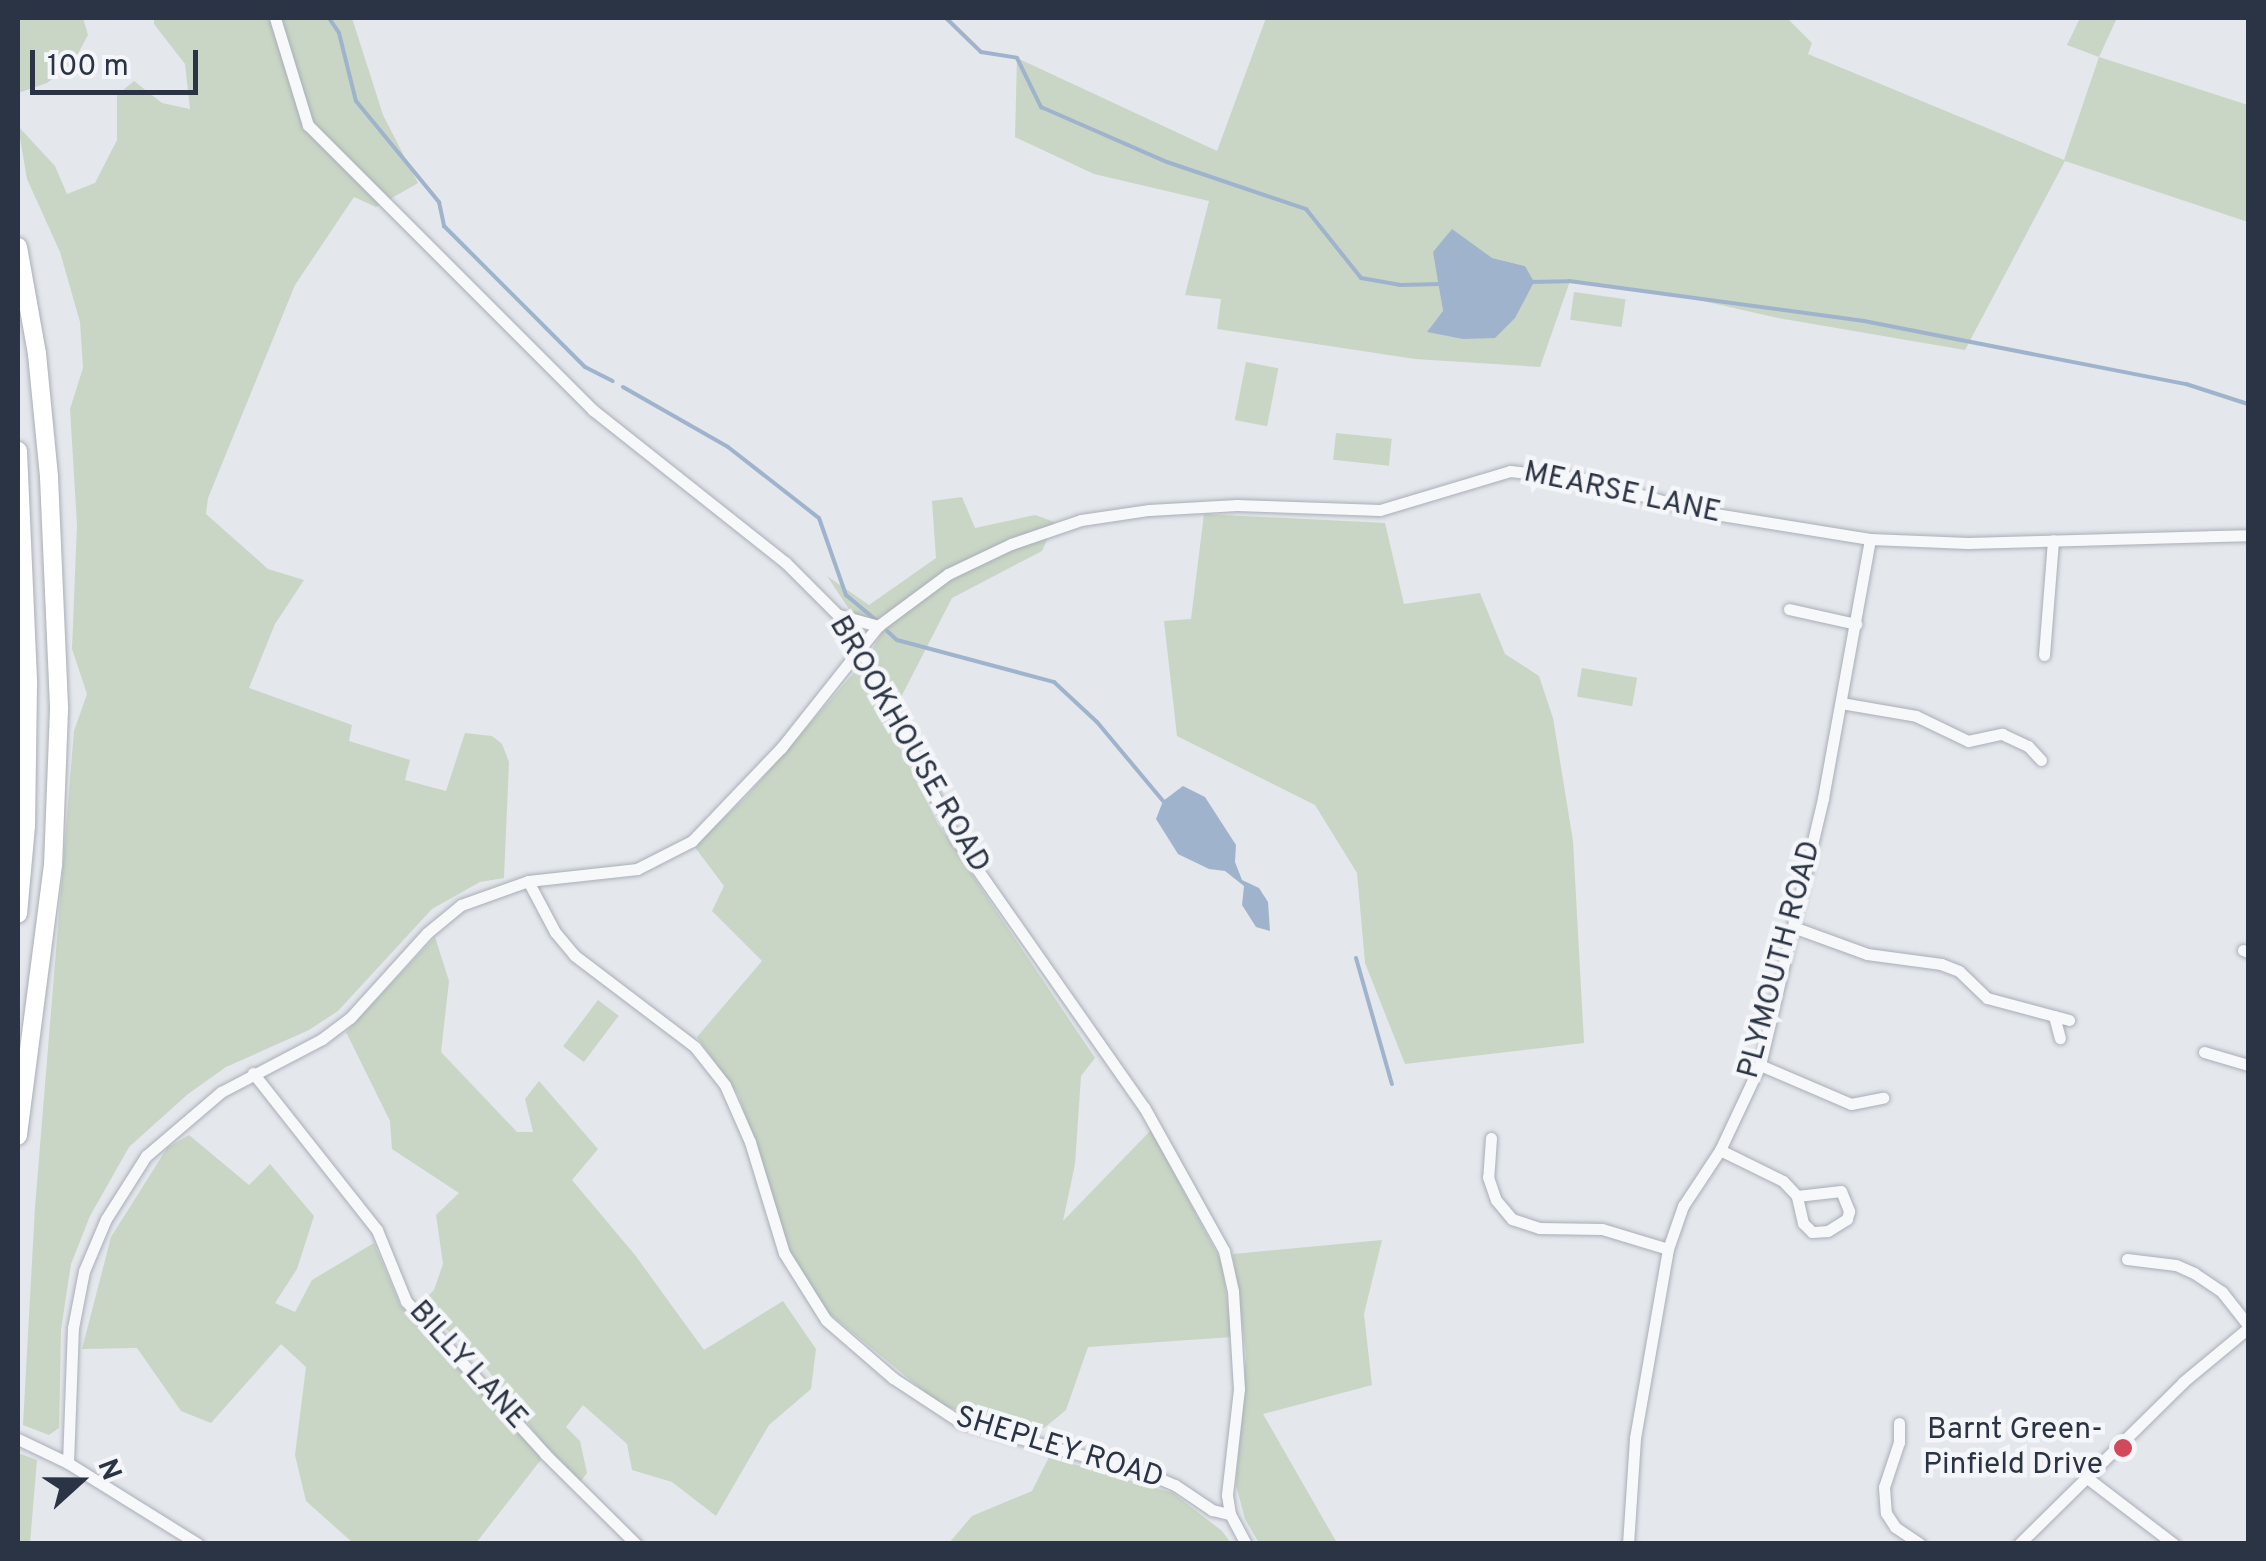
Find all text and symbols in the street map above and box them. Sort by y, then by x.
scale bar [35,30,202,92]
text: 100 m [47,49,129,86]
street label: MEARSE LANE [1520,456,1724,532]
street label: BROOKHOUSE ROAD [820,610,996,880]
street label: PLYMOUTH ROAD [1732,837,1830,1083]
street label: BILLY LANE [400,1294,534,1438]
street label: SHEPLEY ROAD [950,1400,1168,1498]
place label: Barnt Green- Pinfield Drive [1923,1413,2103,1484]
north arrow [30,1431,130,1531]
marker: Barnt Green- Pinfield Drive [2112,1437,2134,1459]
text: N [88,1454,128,1486]

